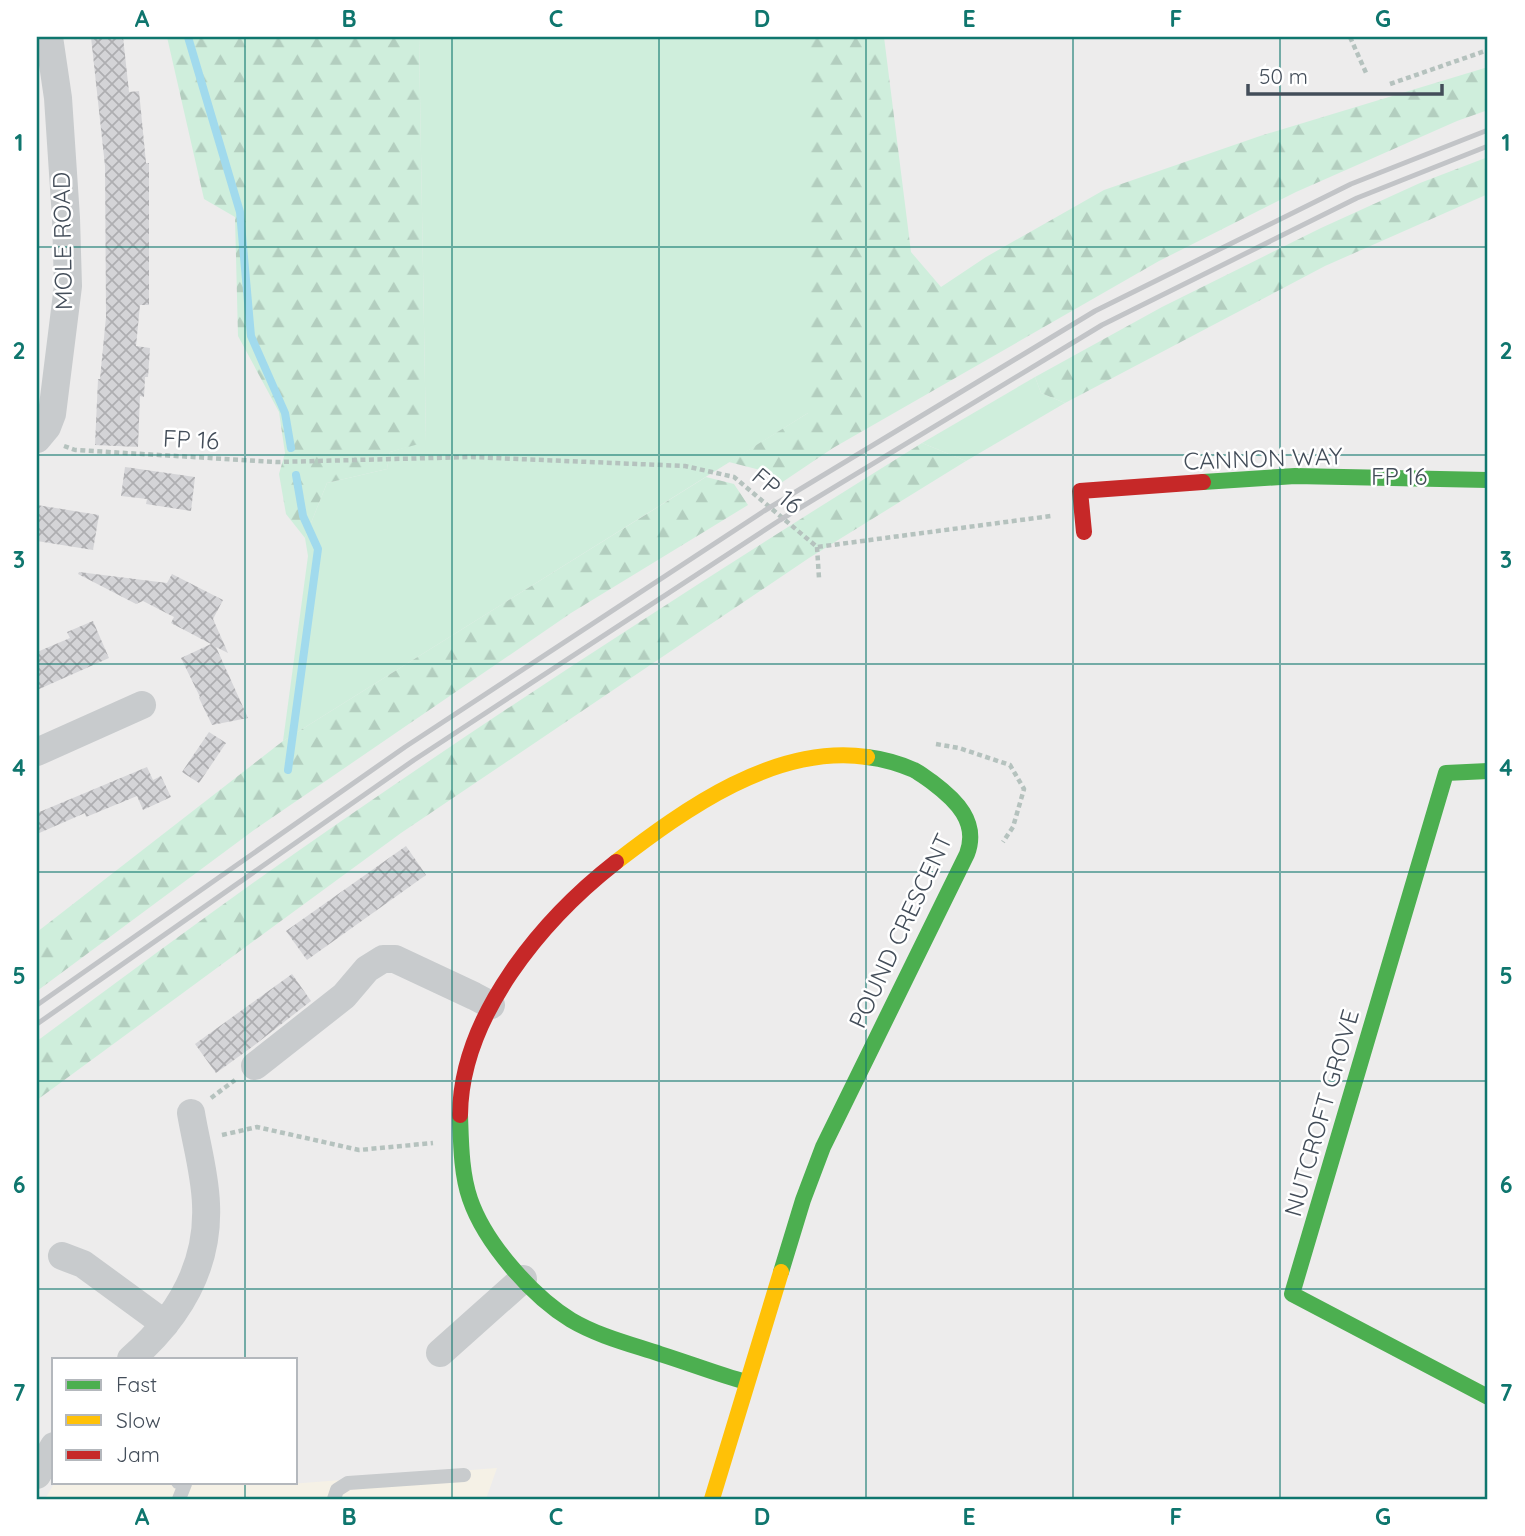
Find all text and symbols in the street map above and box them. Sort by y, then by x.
text: A [135,4,150,33]
text: B [341,4,357,33]
text: C [549,4,563,33]
text: D [754,4,770,33]
text: E [962,4,976,33]
text: F [1170,4,1182,33]
text: G [1375,4,1391,33]
scale bar [1248,52,1443,96]
text: 50 m [1259,63,1308,89]
text: 1 [15,128,23,157]
text: 1 [1502,128,1510,157]
street label: MOLE ROAD [46,172,78,310]
text: 2 [12,336,26,365]
text: 2 [1499,336,1513,365]
street label: FP 16 [162,423,220,455]
street label: CANNON WAY [1183,440,1343,476]
street label: FP 16 [746,461,809,520]
street label: FP 16 [1371,461,1427,491]
text: 3 [13,545,25,574]
text: 3 [1500,545,1512,574]
text: 4 [12,753,26,782]
text: 4 [1499,753,1513,782]
street label: POUND CRESCENT [842,829,958,1033]
text: 5 [12,961,26,990]
text: 5 [1499,961,1513,990]
street label: NUTCROFT GROVE [1277,1006,1365,1220]
text: 6 [13,1170,25,1199]
text: 6 [1500,1170,1512,1199]
legend [52,1358,298,1484]
text: Fast [116,1371,157,1397]
text: 7 [13,1378,26,1407]
text: 7 [1500,1378,1513,1407]
text: Slow [116,1407,161,1433]
text: Jam [116,1441,160,1467]
text: A [135,1502,150,1531]
text: B [341,1502,357,1531]
text: C [549,1502,563,1531]
text: D [754,1502,770,1531]
text: E [962,1502,976,1531]
text: F [1170,1502,1182,1531]
text: G [1375,1502,1391,1531]

